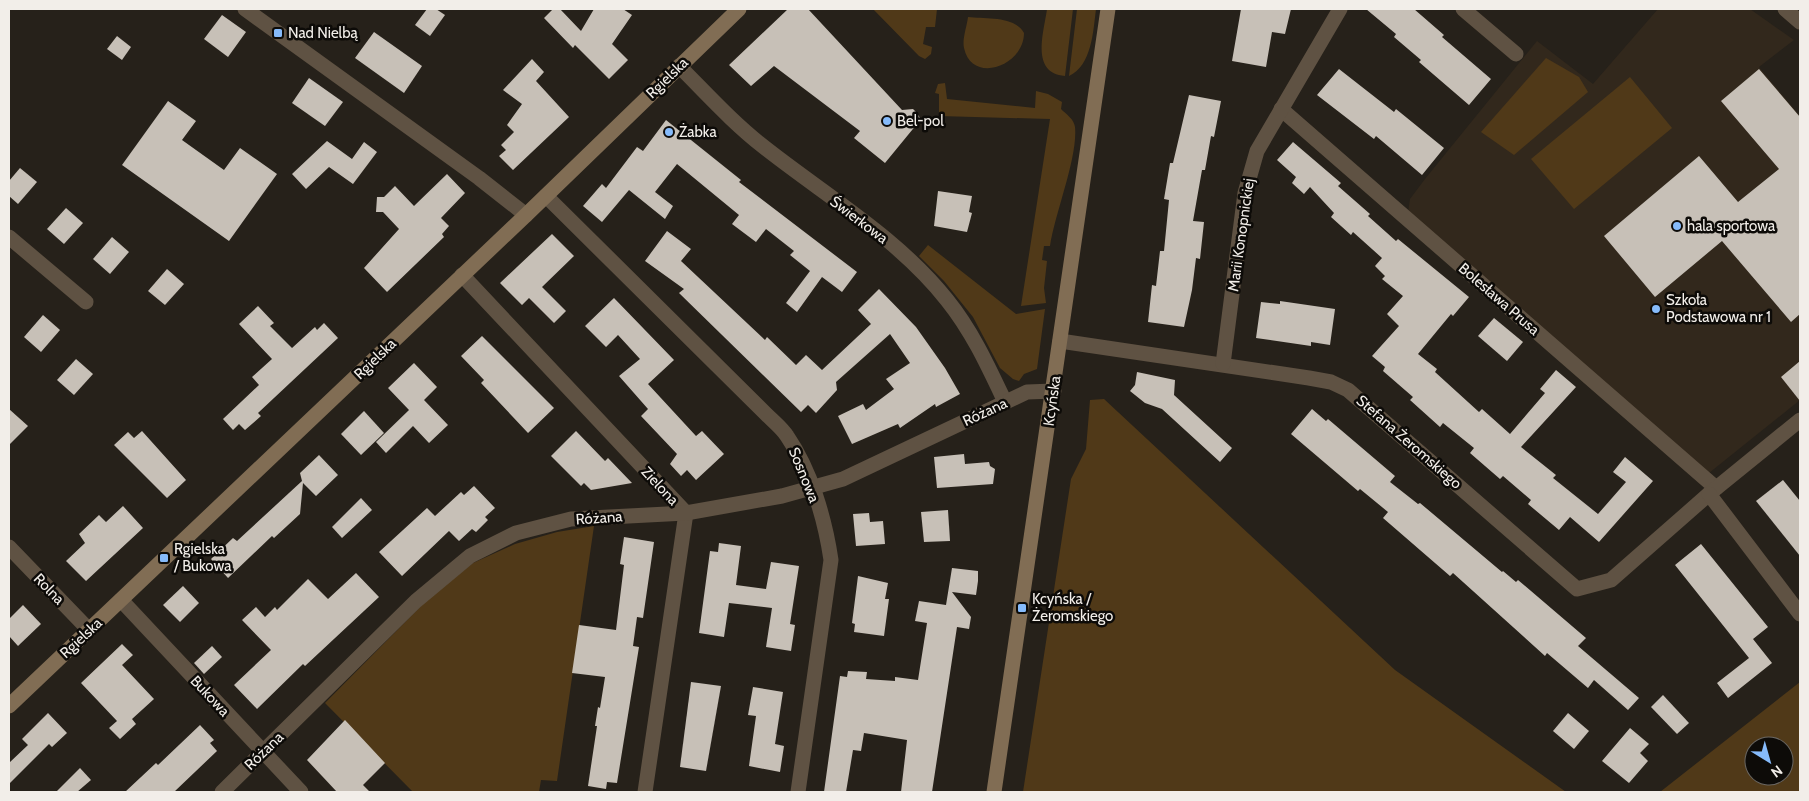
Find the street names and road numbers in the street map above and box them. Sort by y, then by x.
street label: Rgielska [642,53,692,102]
street label: Marii Konopnickiej [1224,177,1258,293]
street label: Świerkowa [826,192,893,248]
street label: Bolesława Prusa [1455,259,1544,339]
street label: Rgielska [350,334,400,383]
street label: Kcyńska [1040,374,1065,427]
street label: Stefana Żeromskiego [1353,391,1466,493]
street label: Różana [960,394,1011,430]
street label: Sosnowa [785,445,823,506]
street label: Zielona [638,463,683,510]
street label: Różana [575,507,624,529]
street label: Rolna [30,570,69,609]
street label: Rgielska [56,613,106,662]
street label: Bukowa [187,672,234,721]
street label: Różana [241,728,288,774]

